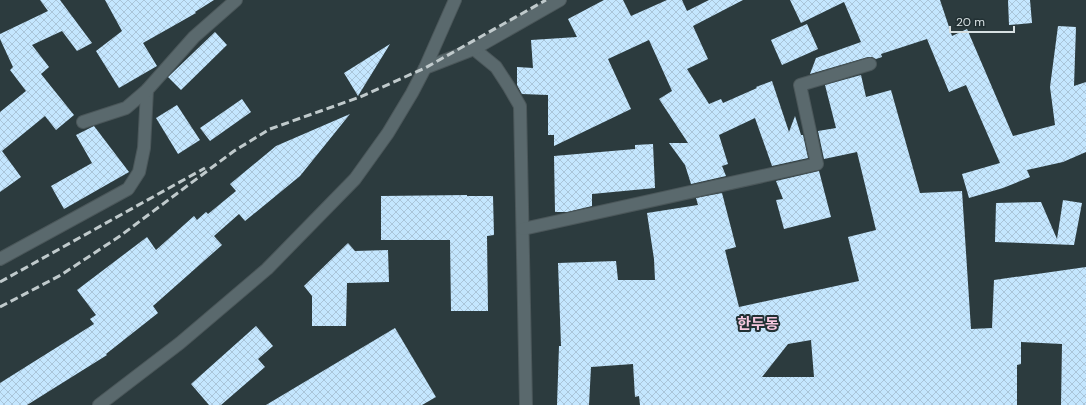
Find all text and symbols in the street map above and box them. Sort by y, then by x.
scale bar [950,8,1014,34]
text: 20 m [956,14,985,30]
district label: 한두동 [737,314,779,334]

